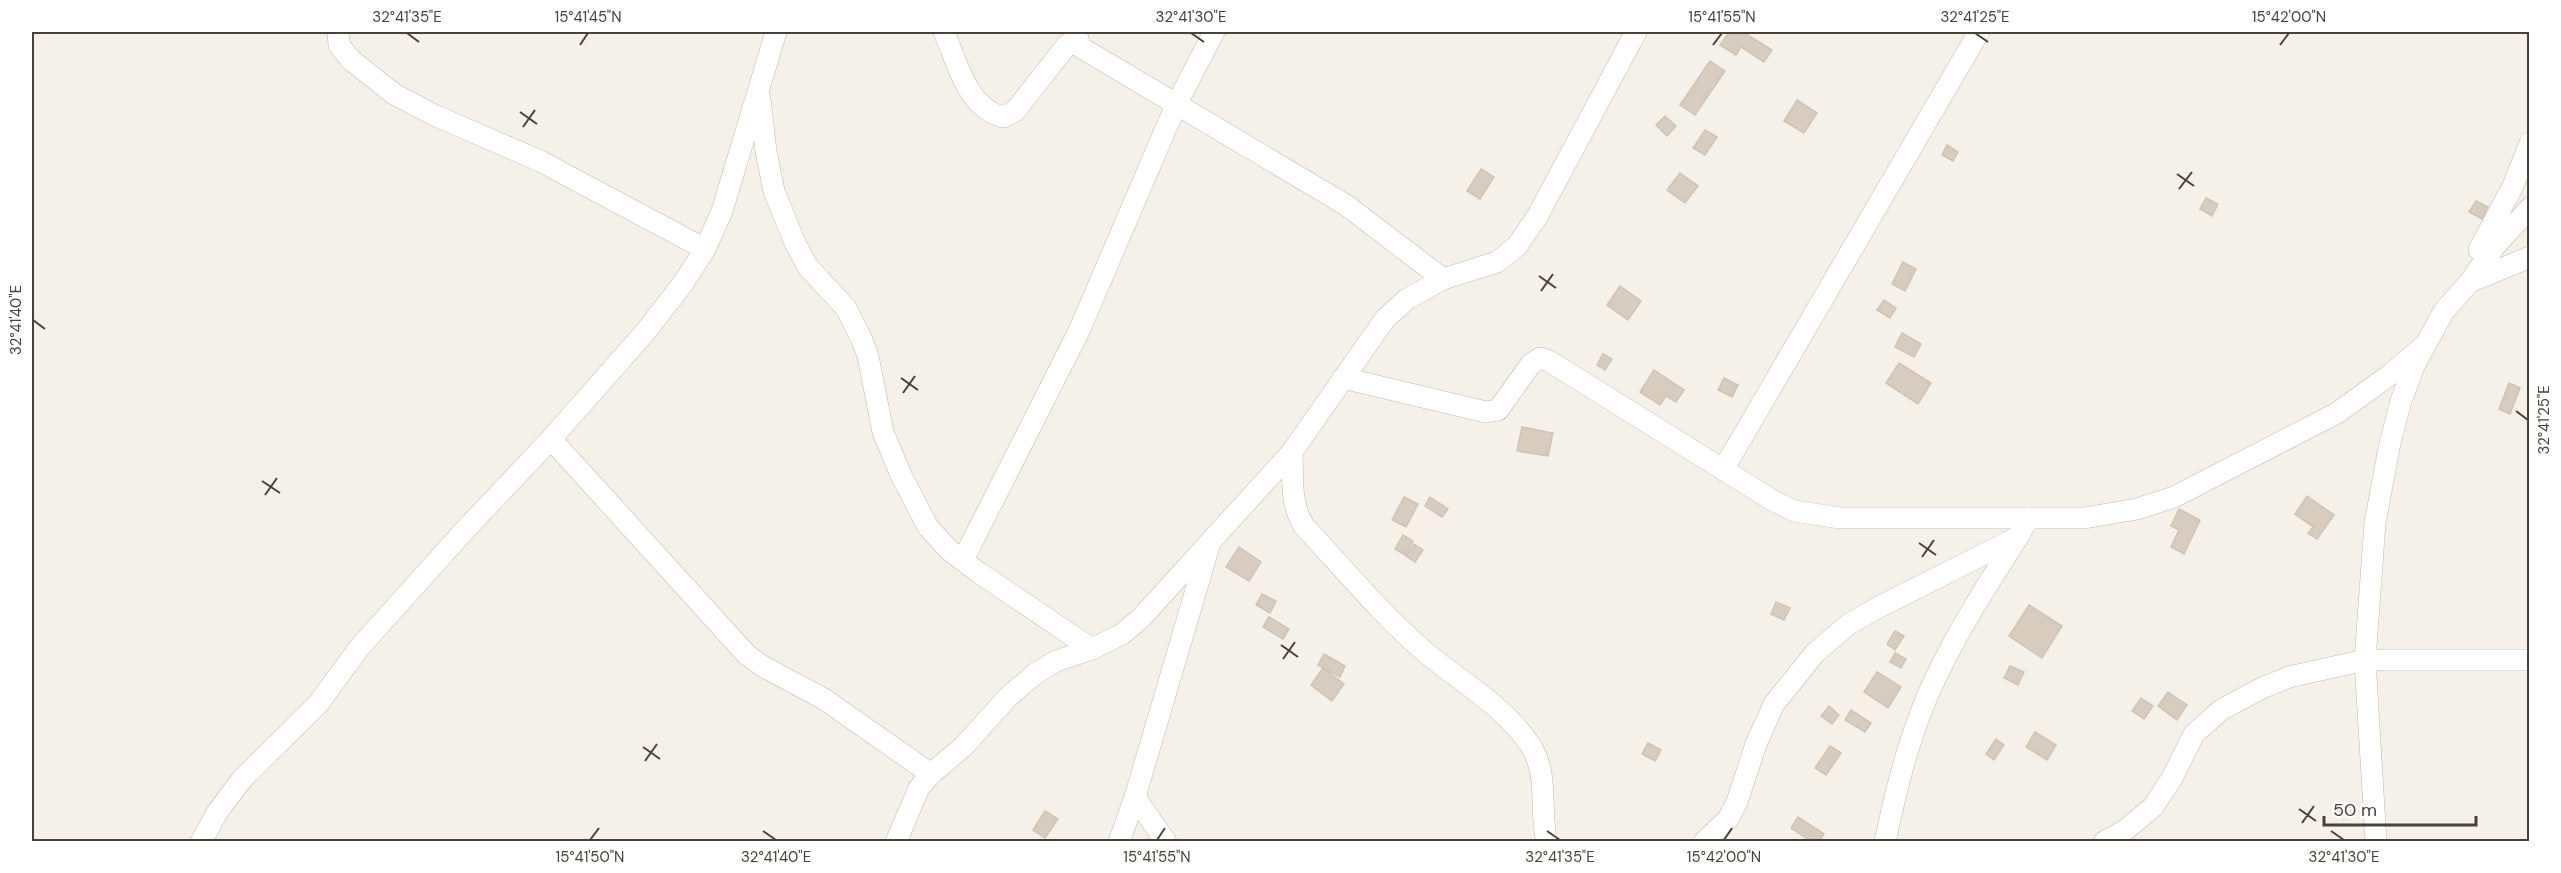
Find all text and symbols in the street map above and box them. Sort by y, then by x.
text: 32°41'35"E [372,7,442,27]
text: 15°41'45"N [554,7,622,27]
text: 32°41'30"E [1156,7,1226,27]
text: 15°41'55"N [1688,7,1756,27]
text: 32°41'25"E [1940,7,2010,27]
text: 15°42'00"N [2252,7,2326,27]
text: 32°41'40"E [6,285,26,355]
text: 32°41'25"E [2534,385,2554,455]
scale bar [2324,789,2476,827]
text: 50 m [2333,798,2377,822]
text: 15°41'50"N [556,847,624,867]
text: 32°41'40"E [741,847,811,867]
text: 15°41'55"N [1123,847,1191,867]
text: 32°41'35"E [1525,847,1595,867]
text: 15°42'00"N [1687,847,1761,867]
text: 32°41'30"E [2309,847,2379,867]

